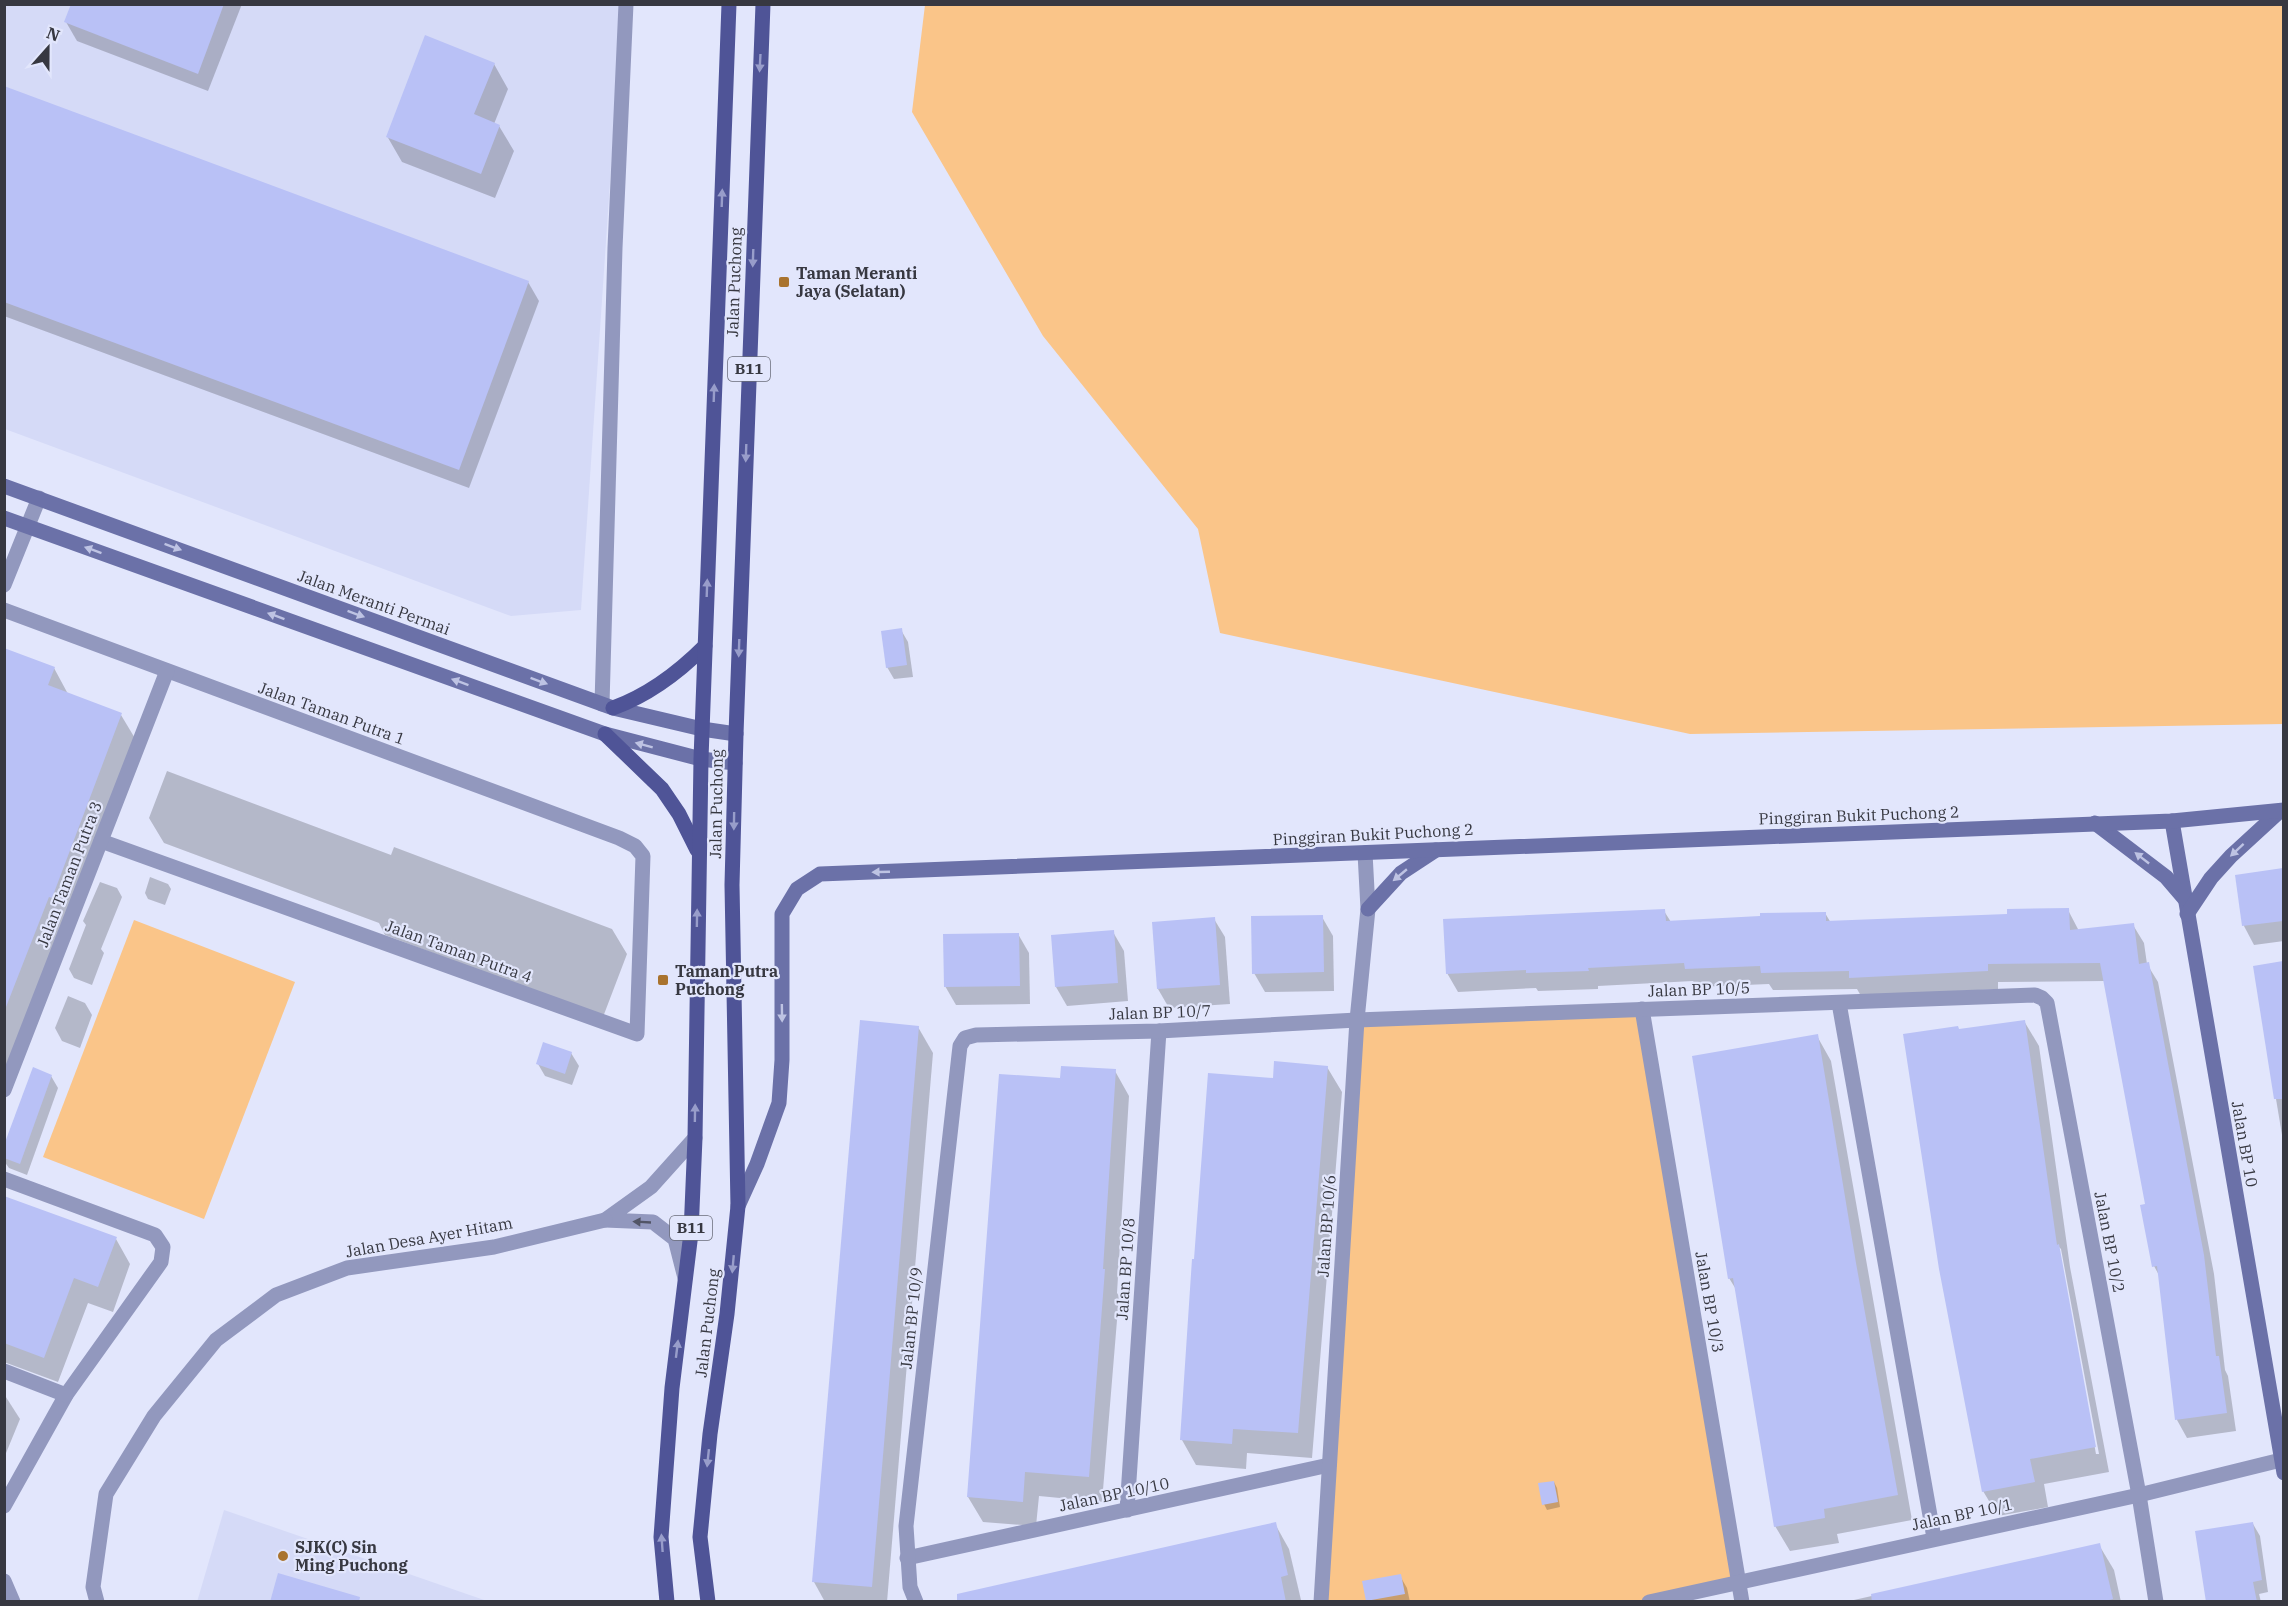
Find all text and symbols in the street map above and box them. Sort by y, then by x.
north arrow [18,18,78,78]
text: N [44,22,63,46]
one-way arrow [756,53,765,72]
one-way arrow [717,188,726,207]
street label: Jalan Puchong [722,227,746,337]
one-way arrow [748,248,757,267]
place label: Taman Meranti Jaya (Selatan) [796,263,917,301]
marker: Taman Meranti Jaya (Selatan) [777,275,791,289]
road number: B11 [728,357,770,381]
one-way arrow [710,383,719,402]
one-way arrow [741,443,751,462]
one-way arrow [164,543,182,553]
one-way arrow [84,544,102,554]
street label: Jalan Meranti Permai [295,565,453,639]
one-way arrow [702,578,712,597]
one-way arrow [267,610,285,620]
one-way arrow [347,610,365,619]
one-way arrow [734,638,744,657]
one-way arrow [450,676,468,686]
street label: Jalan Taman Putra 1 [256,677,408,749]
one-way arrow [530,677,548,686]
one-way arrow [635,739,653,749]
street label: Jalan Puchong [705,749,727,859]
street label: Jalan Taman Putra 3 [32,798,106,950]
street label: Pinggiran Bukit Puchong 2 [1758,801,1960,829]
one-way arrow [729,812,739,831]
street label: Pinggiran Bukit Puchong 2 [1272,819,1474,849]
one-way arrow [2230,843,2245,857]
one-way arrow [2135,852,2151,864]
one-way arrow [871,867,890,876]
one-way arrow [1392,868,1408,881]
one-way arrow [692,909,702,928]
street label: Jalan Taman Putra 4 [383,915,535,987]
place label: Taman Putra Puchong [675,961,778,999]
marker: Taman Putra Puchong [656,973,670,987]
street label: Jalan BP 10/5 [1647,977,1751,1001]
street label: Jalan BP 10/7 [1108,1000,1212,1024]
one-way arrow [777,1003,787,1022]
street label: Jalan BP 10 [2228,1099,2262,1189]
one-way arrow [691,1104,700,1123]
street label: Jalan BP 10/6 [1312,1174,1340,1278]
street label: Jalan BP 10/2 [2090,1190,2130,1294]
street label: Jalan Desa Ayer Hitam [344,1212,514,1262]
road number: B11 [670,1216,712,1240]
one-way arrow [632,1217,651,1226]
street label: Jalan BP 10/8 [1111,1217,1139,1321]
street label: Jalan BP 10/3 [1691,1250,1729,1354]
one-way arrow [728,1255,738,1274]
street label: Jalan BP 10/9 [896,1266,926,1370]
street label: Jalan Puchong [690,1267,724,1379]
one-way arrow [672,1339,681,1358]
one-way arrow [703,1448,713,1467]
street label: Jalan BP 10/10 [1057,1473,1171,1515]
street label: Jalan BP 10/1 [1910,1494,2014,1534]
one-way arrow [657,1534,667,1553]
place label: SJK(C) Sin Ming Puchong [295,1537,408,1575]
marker: SJK(C) Sin Ming Puchong [276,1549,290,1563]

